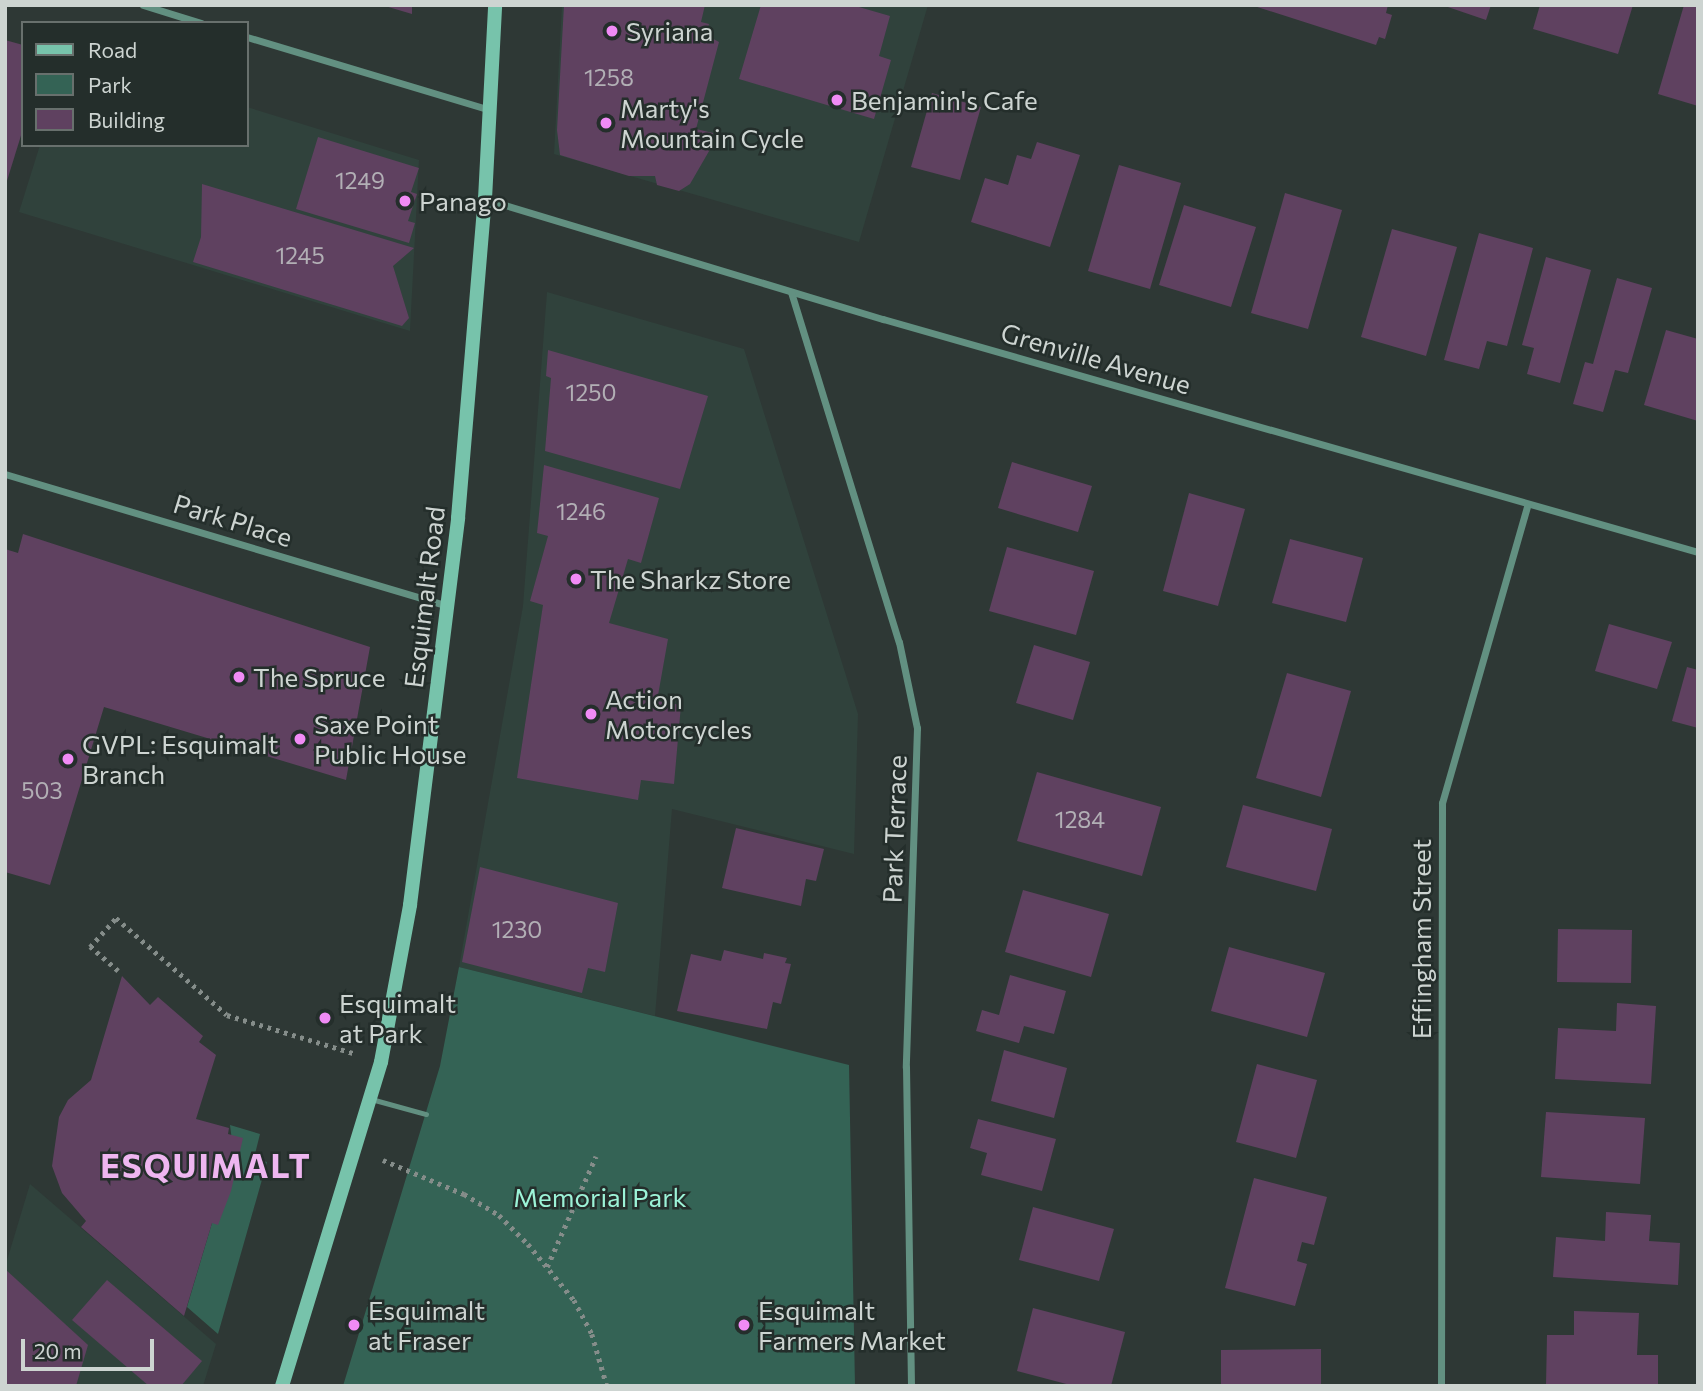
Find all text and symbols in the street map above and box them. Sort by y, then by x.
place label: Syriana [626,15,713,47]
legend [21,21,248,147]
marker: Syriana [604,23,620,39]
text: Road [88,37,137,62]
house number: 1258 [584,63,634,91]
text: Park [88,72,132,97]
place label: Benjamin's Cafe [851,84,1038,116]
place label: Marty's Mountain Cycle [620,92,804,154]
marker: Benjamin's Cafe [829,92,845,108]
text: Building [88,107,165,132]
marker: Marty's Mountain Cycle [598,115,614,131]
house number: 1249 [335,166,385,194]
place label: Panago [419,185,507,217]
marker: Panago [397,193,413,209]
house number: 1245 [275,241,325,269]
street label: Grenville Avenue [998,316,1194,400]
house number: 1250 [566,378,616,406]
street label: Park Place [170,487,296,553]
house number: 1246 [556,497,606,525]
street label: Esquimalt Road [397,504,451,690]
place label: The Sharkz Store [590,563,791,595]
marker: The Sharkz Store [568,571,584,587]
place label: The Spruce [253,661,385,693]
marker: The Spruce [231,669,247,685]
place label: Action Motorcycles [605,683,752,744]
marker: Action Motorcycles [583,706,599,722]
place label: Saxe Point Public House [314,708,466,770]
place label: GVPL: Esquimalt Branch [82,728,278,790]
marker: Saxe Point Public House [292,731,308,747]
marker: GVPL: Esquimalt Branch [60,751,76,767]
street label: Park Terrace [876,754,912,904]
house number: 503 [21,776,63,804]
house number: 1284 [1055,805,1105,833]
street label: Effingham Street [1405,839,1437,1039]
house number: 1230 [492,915,542,943]
place label: Esquimalt at Park [339,987,456,1048]
marker: Esquimalt at Park [317,1010,333,1026]
district label: ESQUIMALT [101,1145,311,1185]
park label: Memorial Park [513,1181,687,1213]
place label: Esquimalt at Fraser [368,1294,485,1356]
place label: Esquimalt Farmers Market [758,1294,946,1356]
marker: Esquimalt at Fraser [346,1317,362,1333]
marker: Esquimalt Farmers Market [736,1317,752,1333]
scale bar [24,1324,158,1368]
text: 20 m [34,1338,82,1363]

